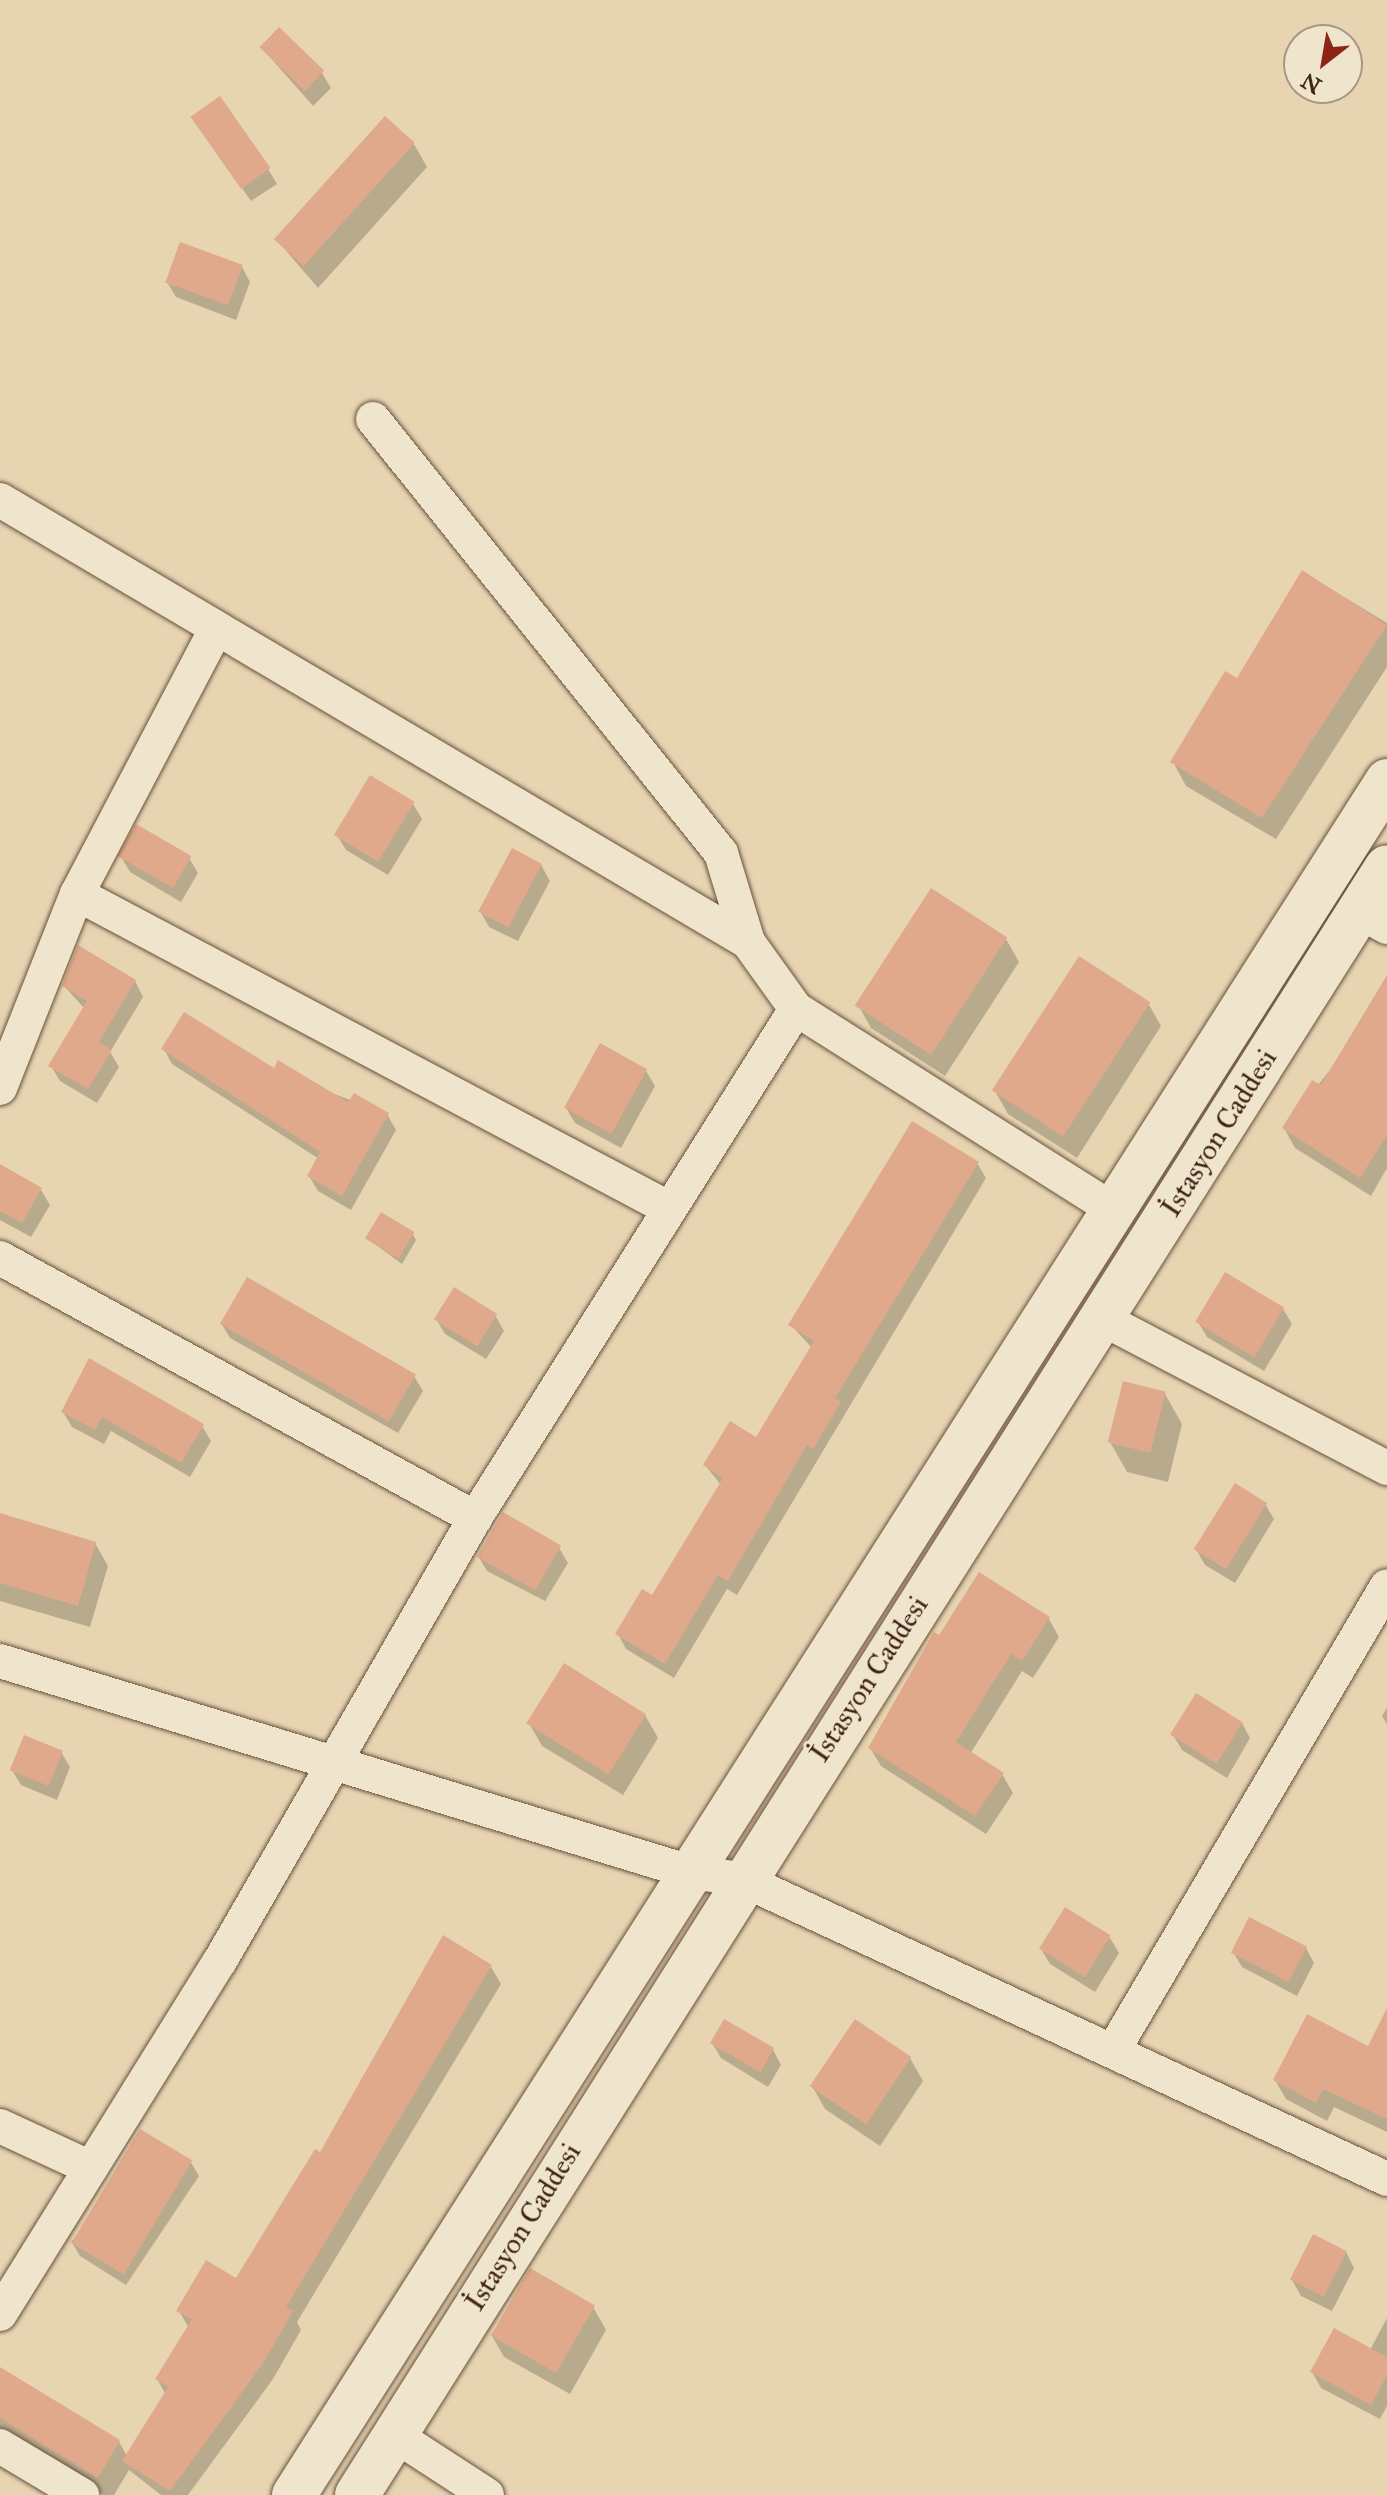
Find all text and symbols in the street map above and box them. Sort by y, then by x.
north arrow [1283,24,1363,104]
text: N [1296,67,1326,100]
street label: İstasyon Caddesi [1154,1043,1284,1223]
street label: İstasyon Caddesi [803,1590,935,1768]
street label: İstasyon Caddesi [458,2137,588,2317]

